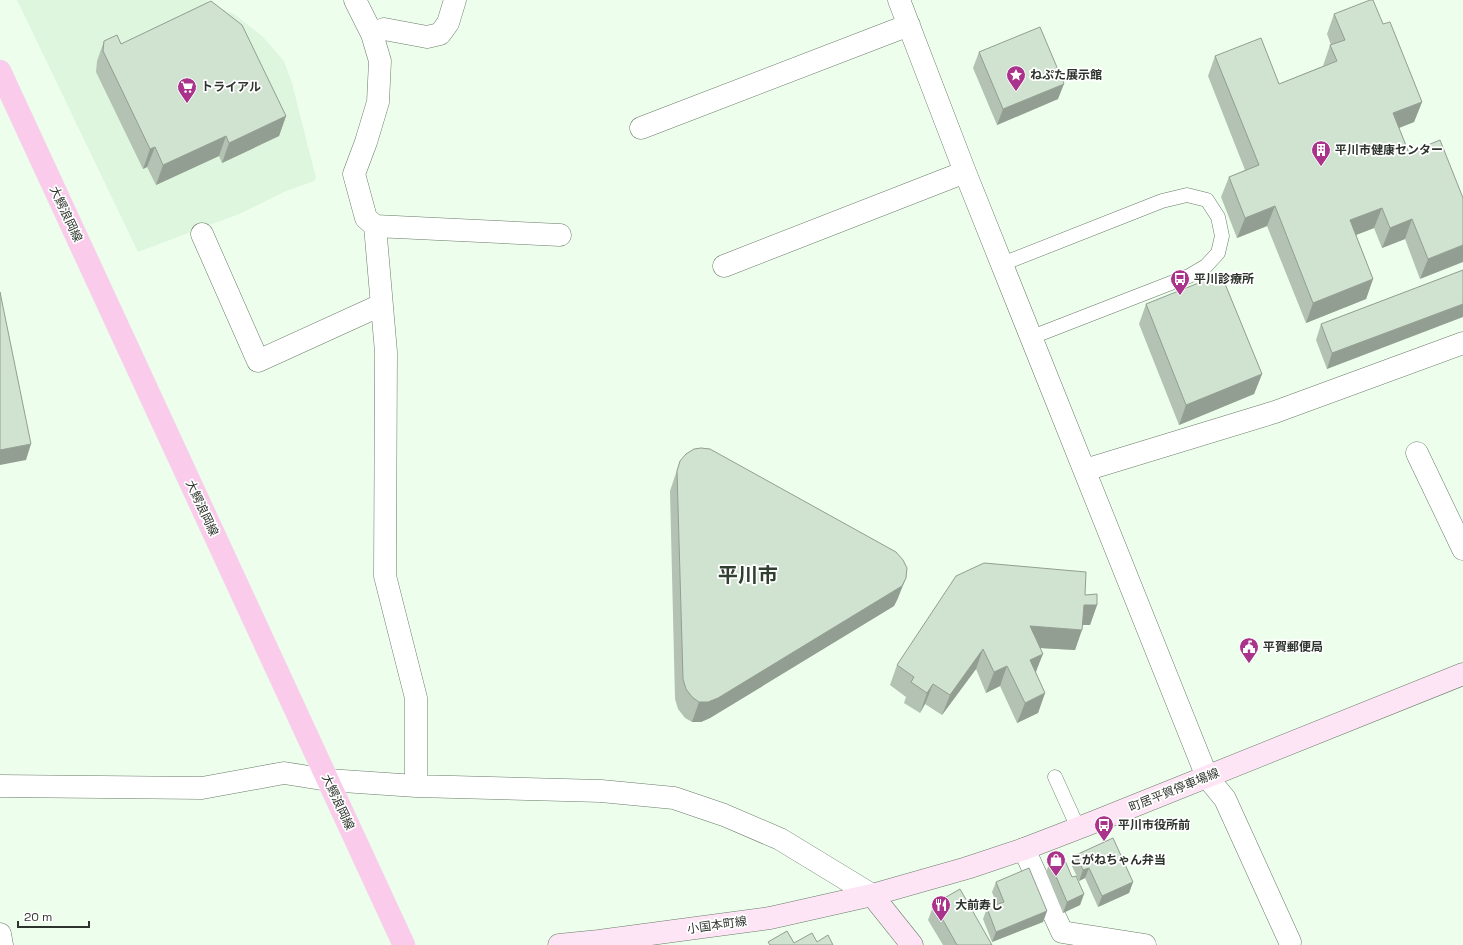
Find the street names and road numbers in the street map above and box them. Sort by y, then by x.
street label: 大鰐浪岡線 [46,183,86,245]
street label: 大鰐浪岡線 [182,477,222,539]
street label: 町居平賀停車場線 [1126,765,1222,815]
street label: 大鰐浪岡線 [318,771,358,833]
street label: 小国本町線 [686,913,748,937]

